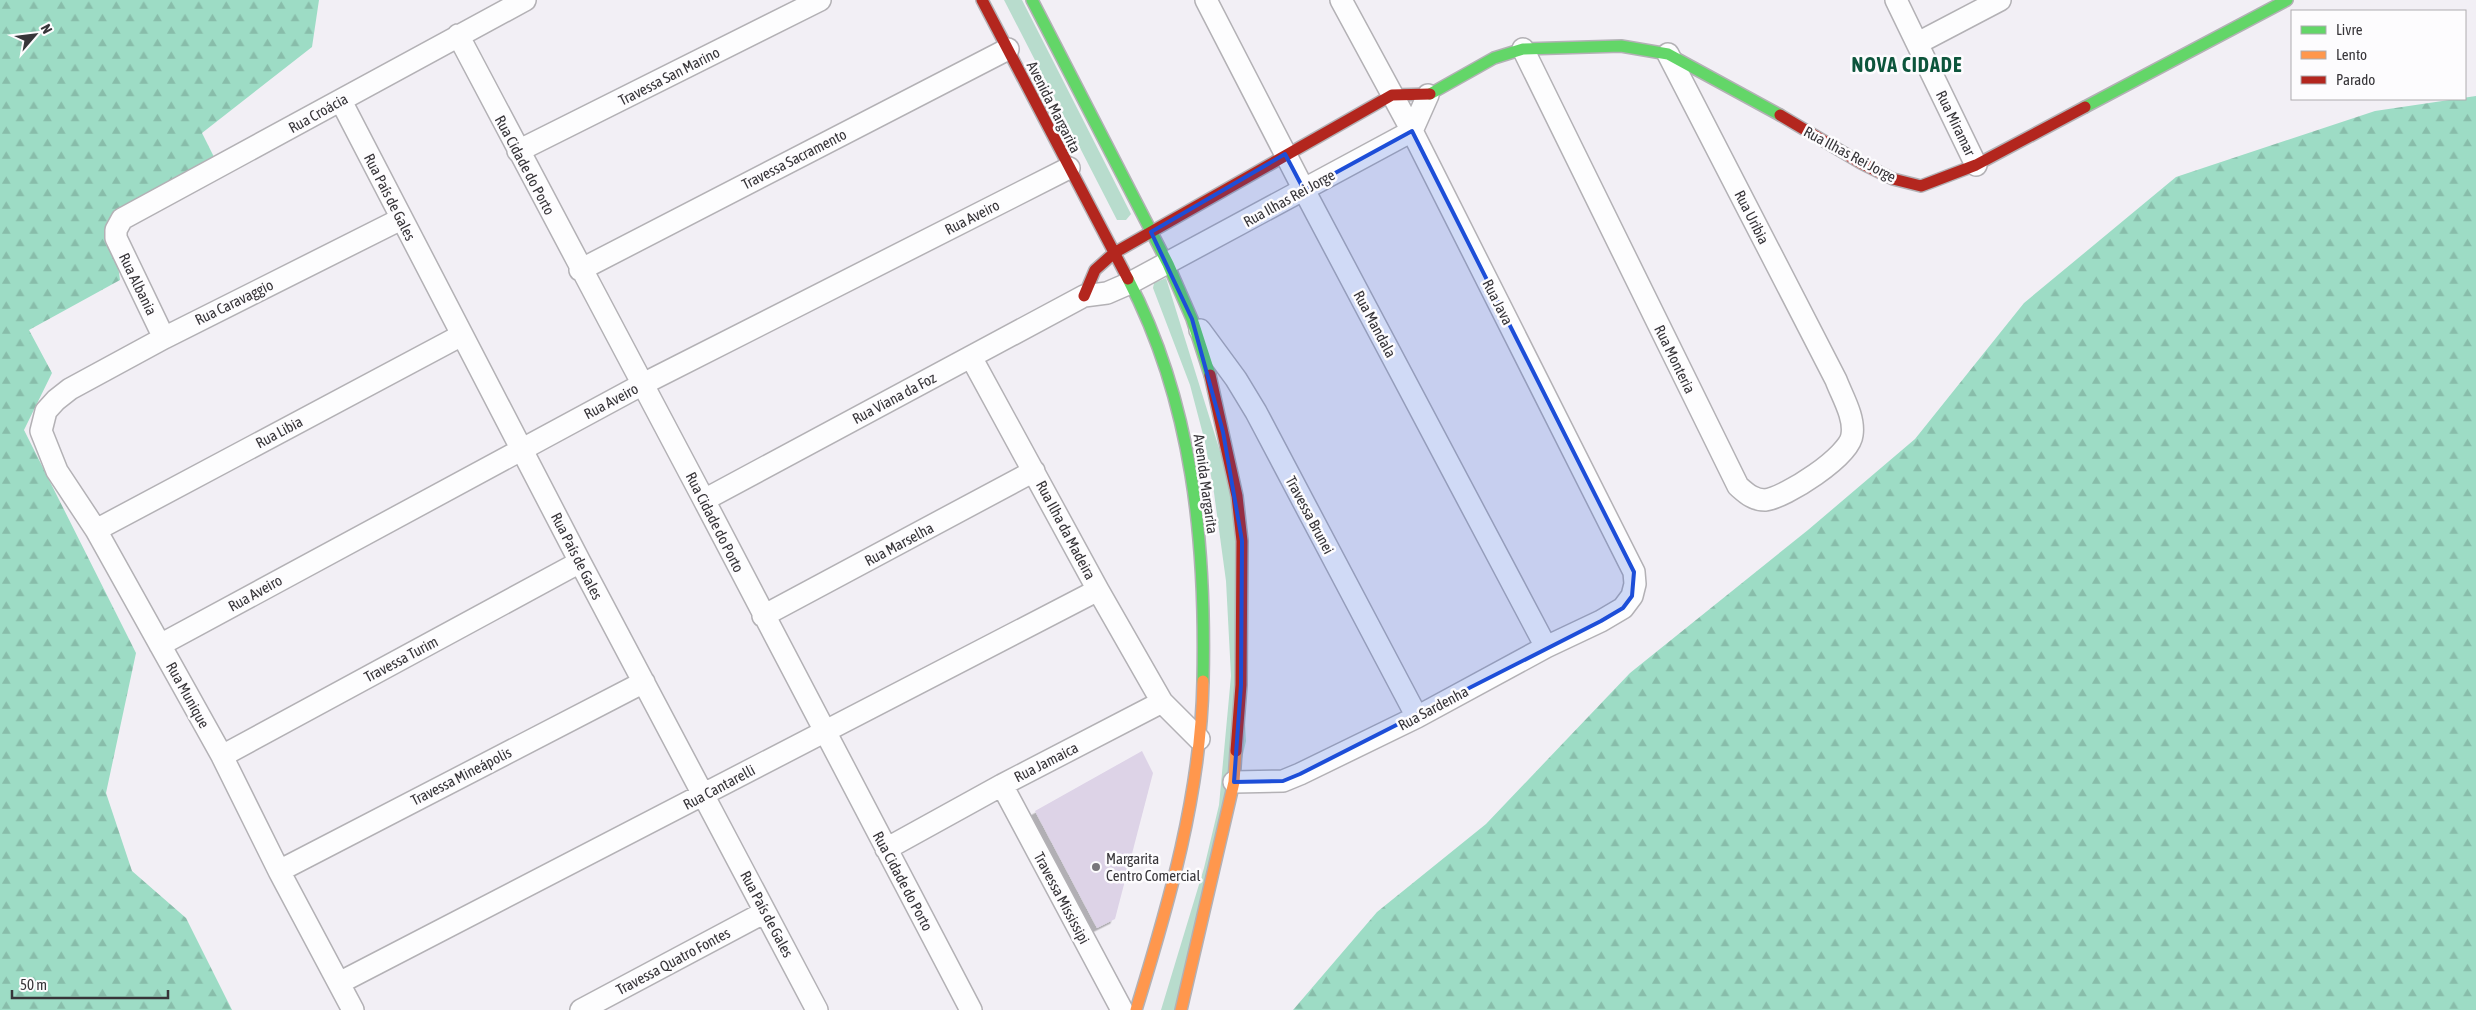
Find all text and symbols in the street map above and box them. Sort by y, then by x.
north arrow [10,10,60,60]
legend [2291,10,2466,100]
text: N [37,21,55,36]
text: Livre [2336,21,2363,38]
street label: Travessa San Marino [616,43,722,109]
text: Lento [2336,46,2367,63]
district label: NOVA CIDADE [1851,53,1963,76]
street label: Avenida Margarita [1024,58,1084,156]
text: Parado [2336,71,2375,88]
street label: Rua Miramar [1933,88,1979,159]
street label: Rua Croácia [285,90,351,136]
street label: Rua Cidade do Porto [492,112,558,218]
street label: Rua Ilhas Rei Jorge [1801,123,1899,185]
street label: Travessa Sacramento [739,125,849,193]
street label: Rua País de Gales [361,151,419,243]
street label: Rua Ilhas Rei Jorge [1240,166,1338,230]
street label: Rua Uribia [1731,187,1773,247]
street label: Rua Aveiro [942,196,1002,238]
street label: Rua Albania [116,250,160,318]
street label: Rua Caravaggio [192,276,276,328]
street label: Rua Java [1479,277,1517,328]
street label: Rua Mandala [1350,288,1400,360]
street label: Rua Monteria [1651,322,1699,396]
street label: Rua Viana da Foz [849,369,939,427]
street label: Rua Aveiro [581,380,641,422]
street label: Rua Libia [253,413,305,451]
street label: Avenida Margarita [1191,433,1221,535]
street label: Rua Cidade do Porto [682,469,748,575]
street label: Travessa Brunei [1282,473,1338,557]
street label: Rua Ilha da Madeira [1033,478,1099,582]
street label: Rua País de Gales [548,510,606,602]
street label: Rua Marselha [862,519,936,569]
street label: Rua Aveiro [225,571,285,615]
street label: Travessa Turim [361,632,441,686]
street label: Rua Munique [163,659,213,731]
street label: Rua Sardenha [1395,682,1471,734]
street label: Rua Jamaica [1011,739,1081,785]
street label: Travessa Mineápolis [408,743,514,809]
street label: Rua Cantarelli [680,761,758,813]
street label: Rua Cidade do Porto [870,828,936,934]
street label: Travessa Mississipi [1031,849,1093,947]
place label: Margarita Centro Comercial [1106,850,1200,884]
marker: Margarita Centro Comercial [1090,861,1102,873]
street label: Rua País de Gales [737,868,797,960]
street label: Travessa Quatro Fontes [613,924,733,998]
scale bar [12,968,169,1000]
text: 50 m [20,976,47,993]

